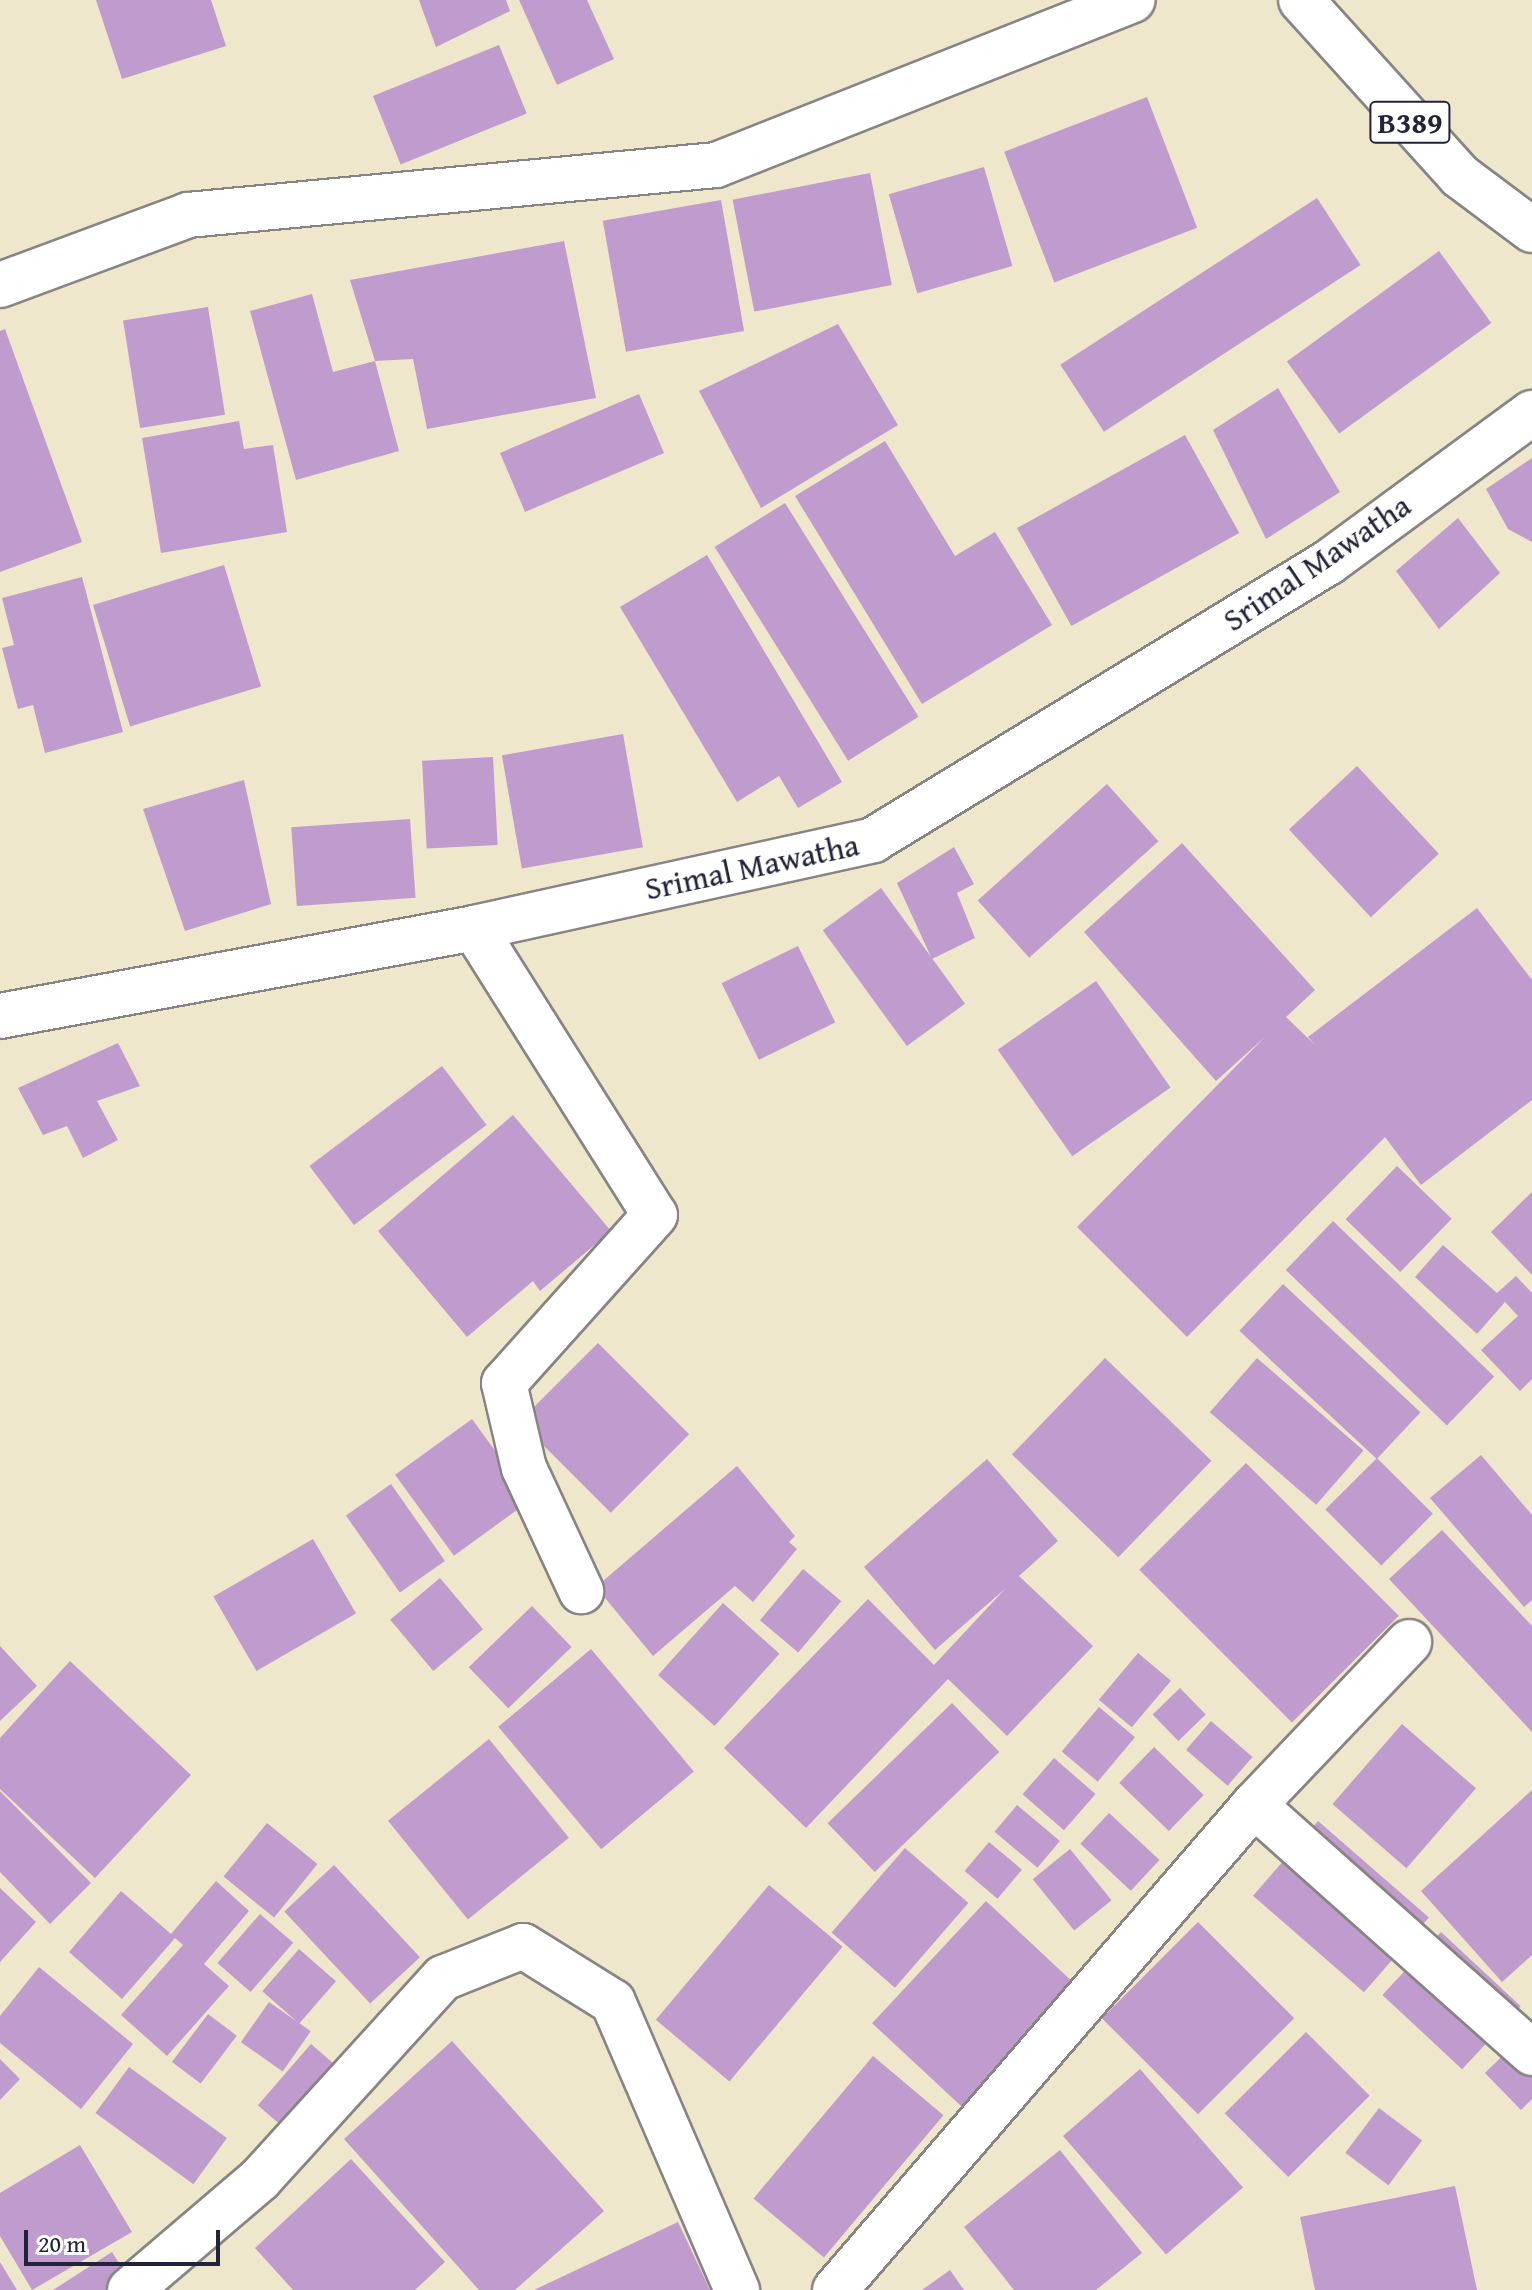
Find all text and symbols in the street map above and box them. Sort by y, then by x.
road number: B389 [1368,96,1452,148]
street label: Srimal Mawatha [1216,486,1418,640]
street label: Srimal Mawatha [642,826,862,908]
scale bar [28,2214,224,2264]
text: 20 m [38,2226,86,2261]

